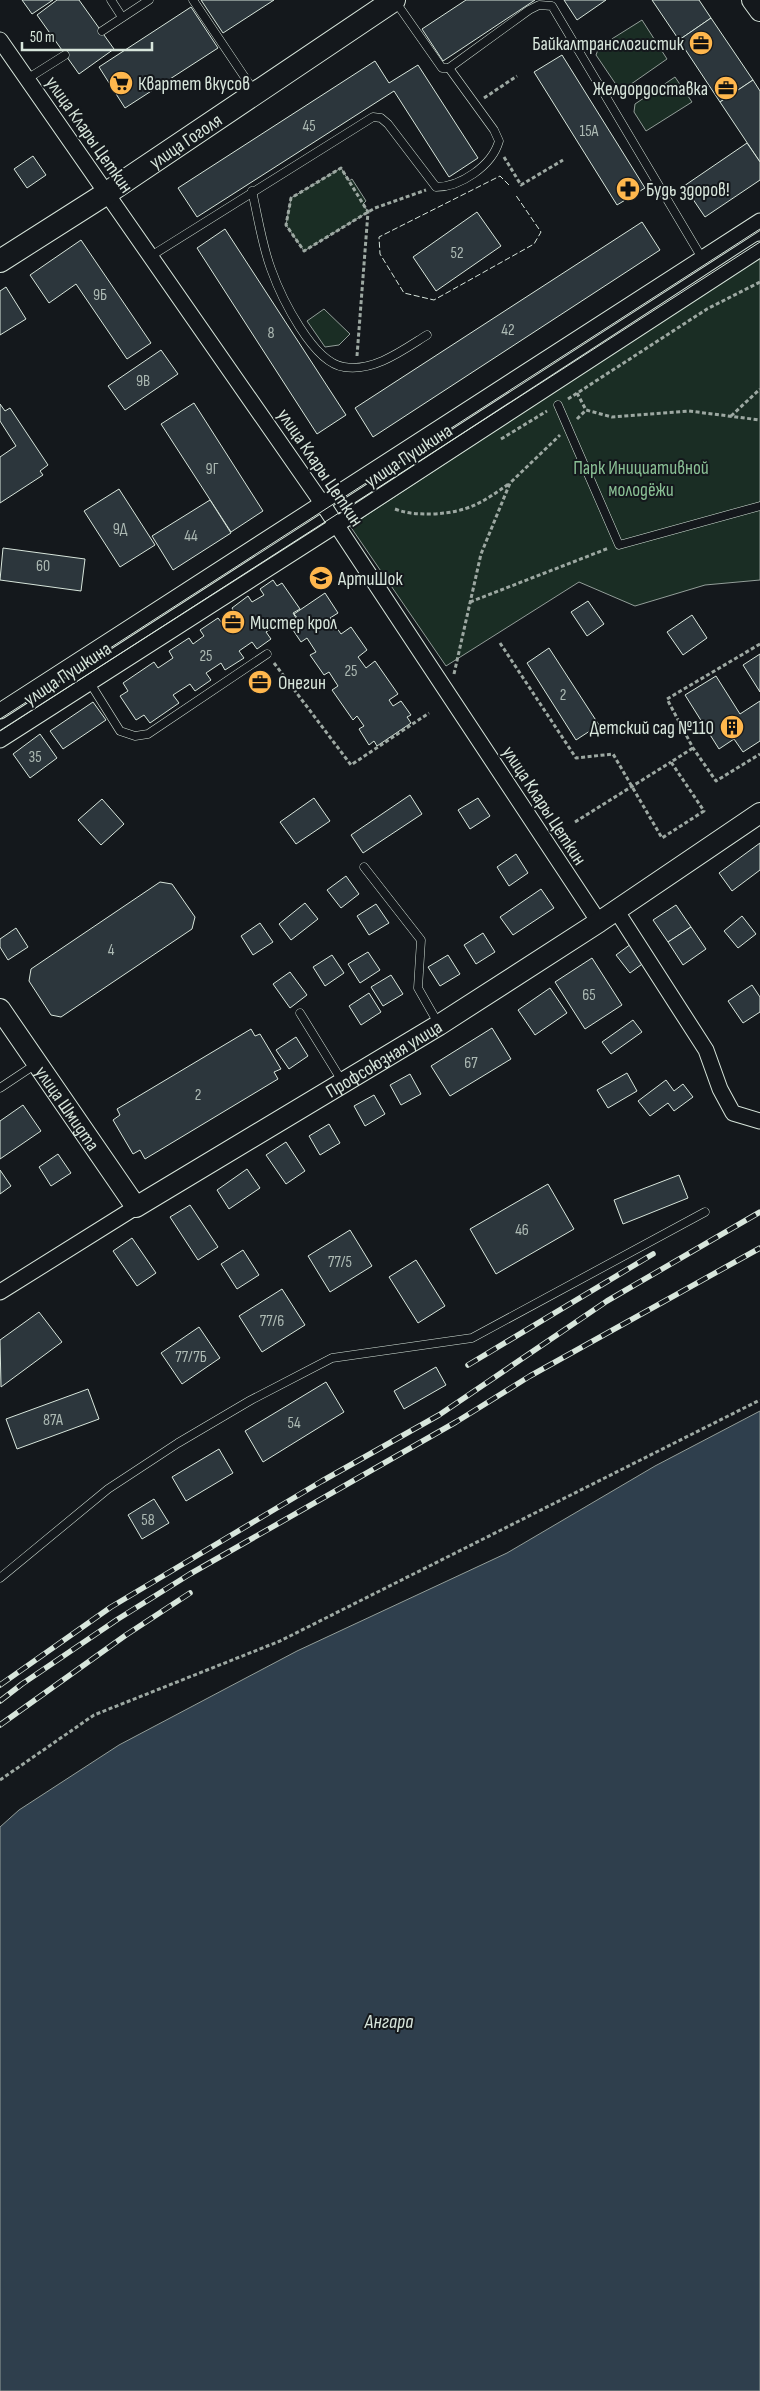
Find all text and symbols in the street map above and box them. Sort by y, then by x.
scale bar [22,20,152,52]
text: 50 m [30,28,55,47]
office icon: Байкалтранслогистик [688,30,714,56]
place label: Байкалтранслогистик [532,33,685,56]
supermarket icon: Квартет вкусов [108,70,134,96]
street label: улица Клары Цеткин [40,72,138,198]
place label: Квартет вкусов [138,73,250,96]
office icon: Желдордоставка [713,75,739,101]
place label: Желдордоставка [593,78,708,101]
street label: улица Гоголя [145,109,227,174]
house number: 45 [302,117,316,136]
house number: 15А [580,122,599,141]
pharmacy icon: Будь здоров! [615,176,641,202]
place label: Будь здоров! [646,179,730,202]
house number: 52 [450,244,464,263]
house number: 9Б [93,286,107,305]
house number: 42 [501,321,515,340]
house number: 8 [267,324,275,343]
house number: 9В [136,372,150,391]
street label: улица Клары Цеткин [272,404,368,531]
street label: улица Пушкина [361,420,457,493]
park label: Парк Инициативной молодёжи [573,457,709,502]
house number: 9Г [206,460,219,479]
house number: 9Д [113,520,128,539]
house number: 44 [184,527,198,546]
house number: 60 [36,557,50,576]
school or university icon: АртиШок [308,565,334,591]
place label: АртиШок [337,568,403,591]
office icon: Мистер крол [220,609,246,635]
place label: Мистер крол [250,612,337,635]
street label: улица Пушкина [20,638,116,711]
house number: 25 [199,647,213,666]
house number: 25 [344,662,358,681]
office icon: Онегин [247,669,273,695]
place label: Онегин [278,672,326,695]
house number: 2 [560,686,566,705]
building icon: Детский сад №110 [719,714,745,740]
place label: Детский сад №110 [590,717,714,740]
street label: улица Клары Цеткин [497,742,591,870]
house number: 35 [28,748,42,767]
house number: 4 [108,941,115,960]
house number: 65 [582,986,596,1005]
street label: Профсоюзная улица [322,1016,447,1103]
house number: 67 [464,1054,478,1073]
street label: улица Шмидта [30,1062,104,1156]
house number: 2 [195,1086,201,1105]
house number: 46 [515,1221,529,1240]
house number: 77/5 [328,1253,352,1272]
house number: 77/6 [260,1312,284,1331]
house number: 77/7Б [175,1348,207,1367]
house number: 87А [43,1411,63,1430]
house number: 54 [287,1414,301,1433]
house number: 58 [141,1511,155,1530]
water label: Ангара [364,2010,413,2034]

